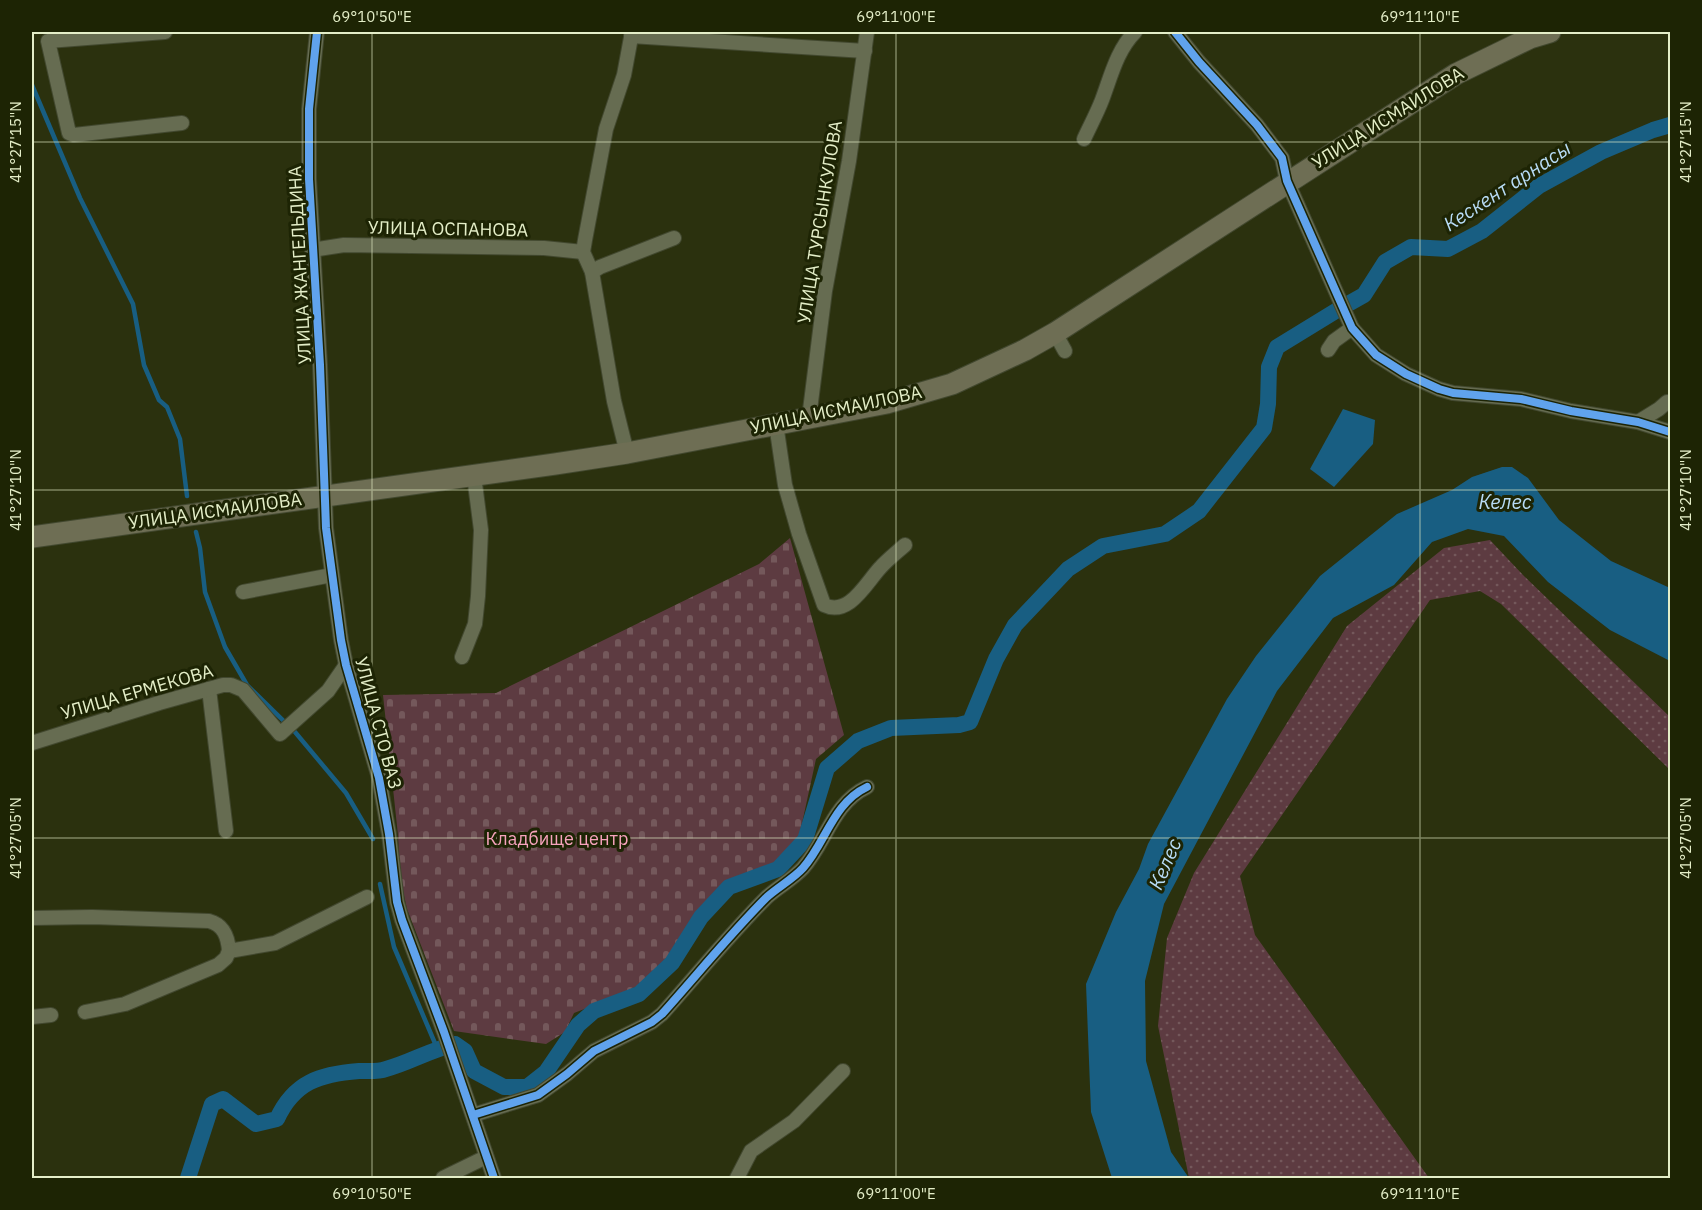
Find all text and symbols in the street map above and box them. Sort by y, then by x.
text: 69°10'50"E [332,7,412,26]
text: 69°11'00"E [856,7,936,26]
text: 69°11'10"E [1380,7,1460,26]
street label: УЛИЦА ИСМАИЛОВА [1308,61,1468,174]
text: 41°27'15"N [6,101,25,183]
text: 41°27'15"N [1676,101,1695,183]
street label: УЛИЦА ТУРСЫНКУЛОВА [792,118,847,325]
water label: Кескент арнасы [1438,134,1576,237]
street label: УЛИЦА ЖАНГЕЛЬДИНА [283,165,316,365]
street label: УЛИЦА ОСПАНОВА [368,216,529,241]
street label: УЛИЦА ИСМАИЛОВА [748,380,924,439]
text: 41°27'10"N [6,449,25,531]
text: 41°27'10"N [1676,449,1695,531]
street label: УЛИЦА ИСМАИЛОВА [127,487,303,534]
water label: Келес [1478,488,1532,515]
street label: УЛИЦА СТО ВАЗ [350,654,407,791]
street label: УЛИЦА ЕРМЕКОВА [58,659,216,724]
text: 41°27'05"N [6,797,25,879]
text: 41°27'05"N [1676,797,1695,879]
park label: Кладбище центр [486,827,628,850]
water label: Келес [1142,834,1187,894]
text: 69°10'50"E [332,1184,412,1203]
text: 69°11'00"E [856,1184,936,1203]
text: 69°11'10"E [1380,1184,1460,1203]

